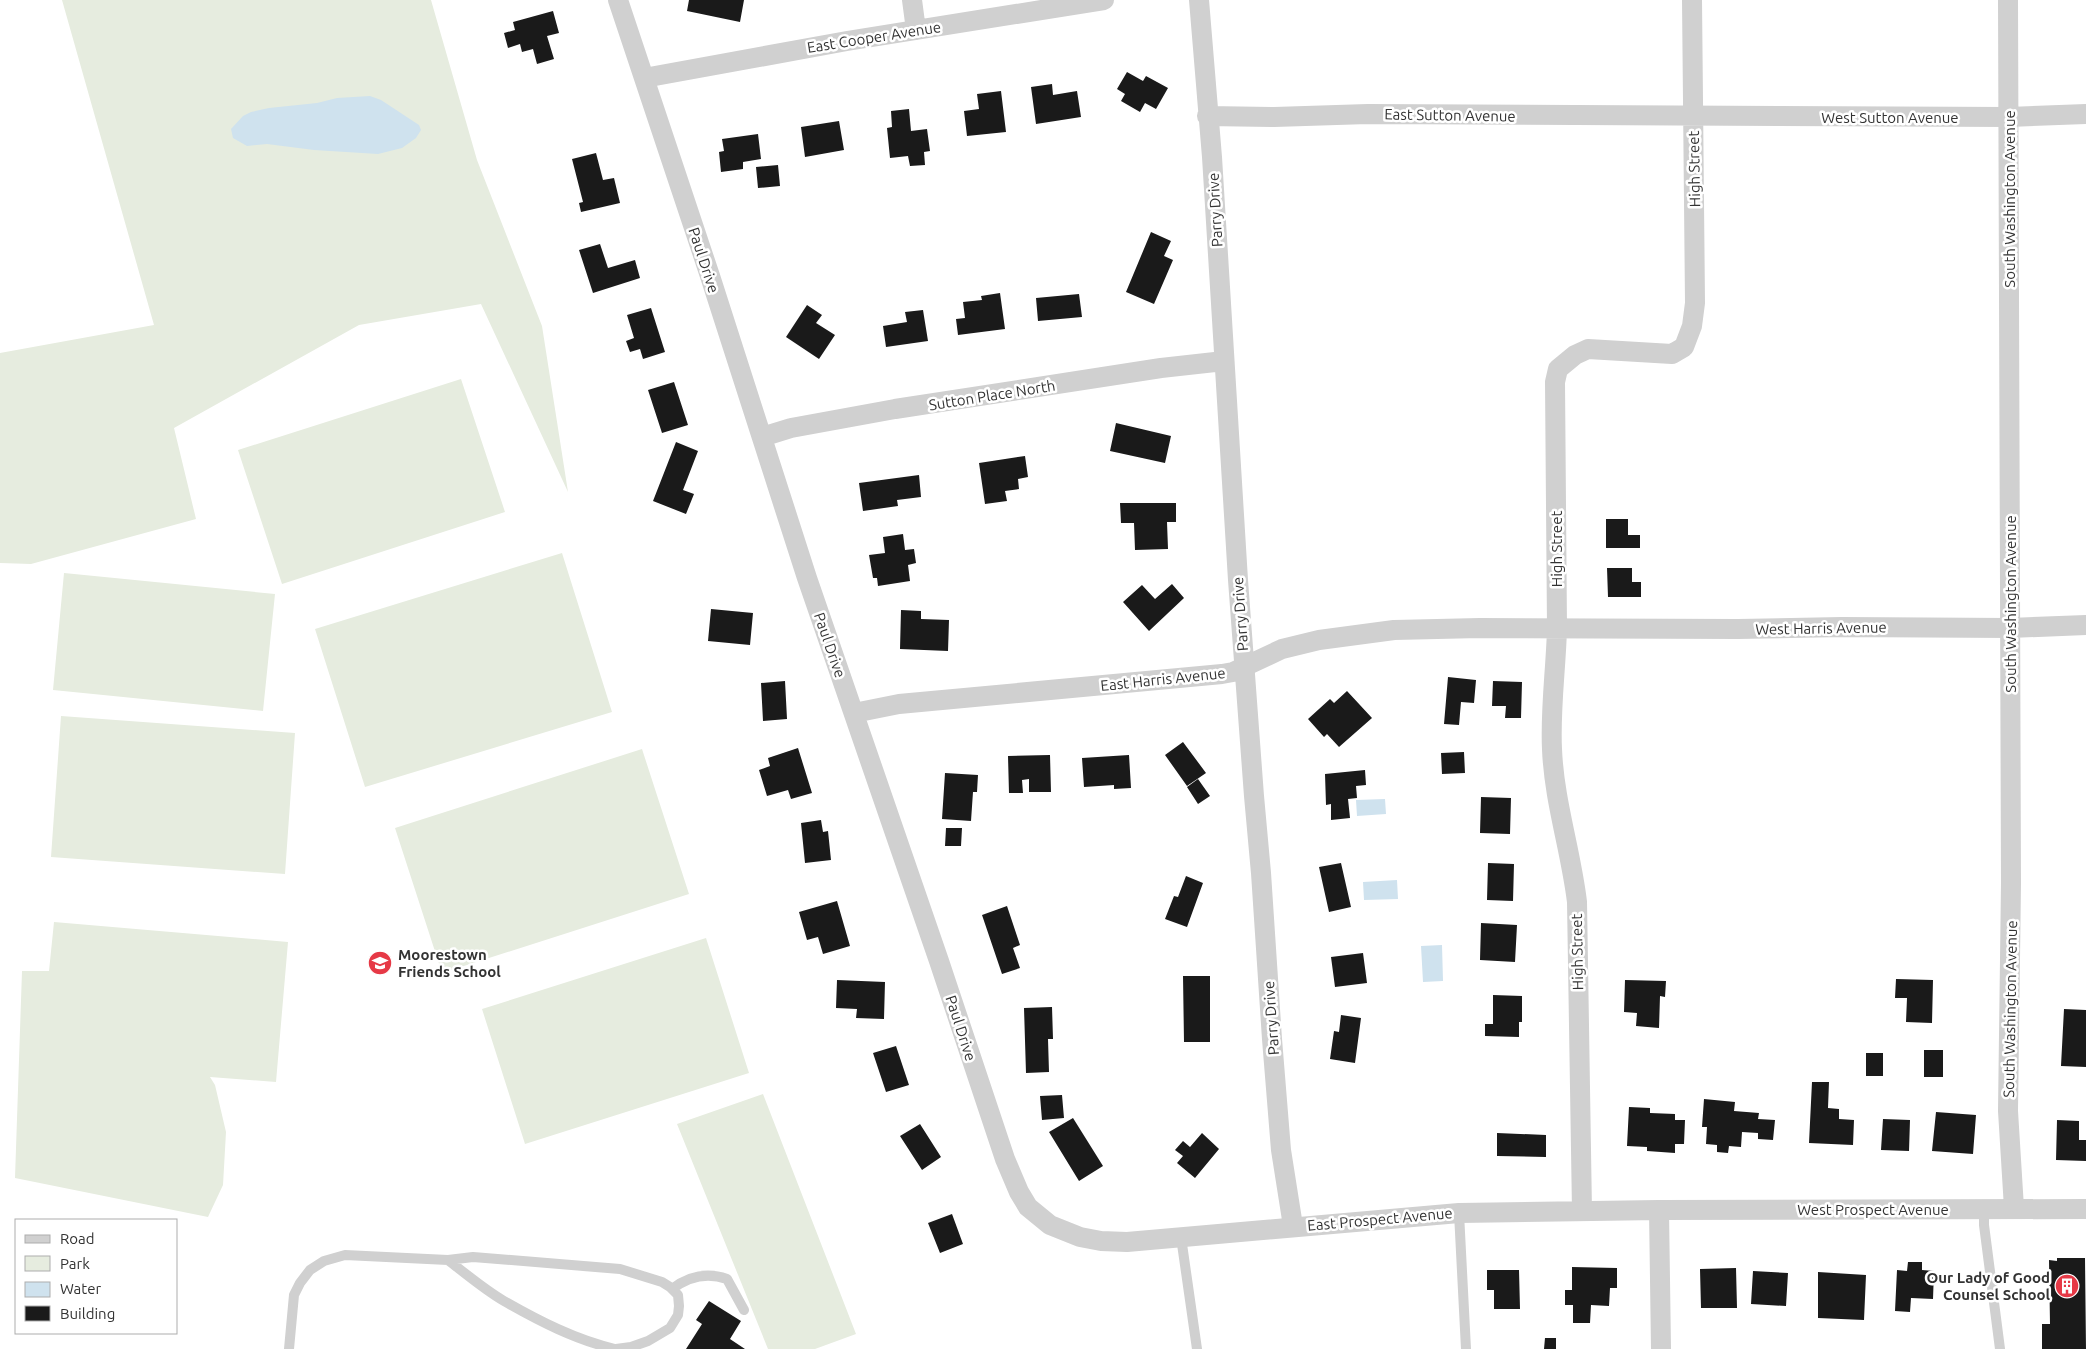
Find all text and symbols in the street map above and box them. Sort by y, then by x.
street label: East Cooper Avenue [806,18,942,56]
street label: East Sutton Avenue [1384,105,1516,125]
street label: West Sutton Avenue [1821,109,1959,126]
street label: South Washington Avenue [2001,110,2018,288]
street label: High Street [1685,130,1703,207]
street label: Parry Drive [1205,172,1225,248]
street label: Paul Drive [685,225,723,295]
street label: Sutton Place North [928,377,1056,413]
street label: High Street [1548,511,1565,587]
street label: South Washington Avenue [2002,515,2019,693]
street label: Parry Drive [1229,576,1251,652]
street label: Paul Drive [811,610,849,680]
street label: West Harris Avenue [1755,618,1887,638]
street label: East Harris Avenue [1100,664,1226,694]
street label: High Street [1568,913,1586,990]
street label: South Washington Avenue [2000,920,2020,1098]
place label: Moorestown Friends School [398,946,501,980]
school or university icon: Moorestown Friends School [367,950,393,976]
street label: Parry Drive [1260,980,1282,1056]
street label: Paul Drive [942,993,980,1063]
street label: West Prospect Avenue [1797,1201,1949,1218]
street label: East Prospect Avenue [1307,1204,1453,1234]
legend [15,1219,178,1334]
text: Road [60,1230,95,1247]
text: Park [60,1255,90,1272]
place label: Our Lady of Good Counsel School [1926,1269,2050,1303]
building icon: Our Lady of Good Counsel School [2054,1273,2080,1299]
text: Water [60,1280,101,1297]
text: Building [60,1305,115,1322]

